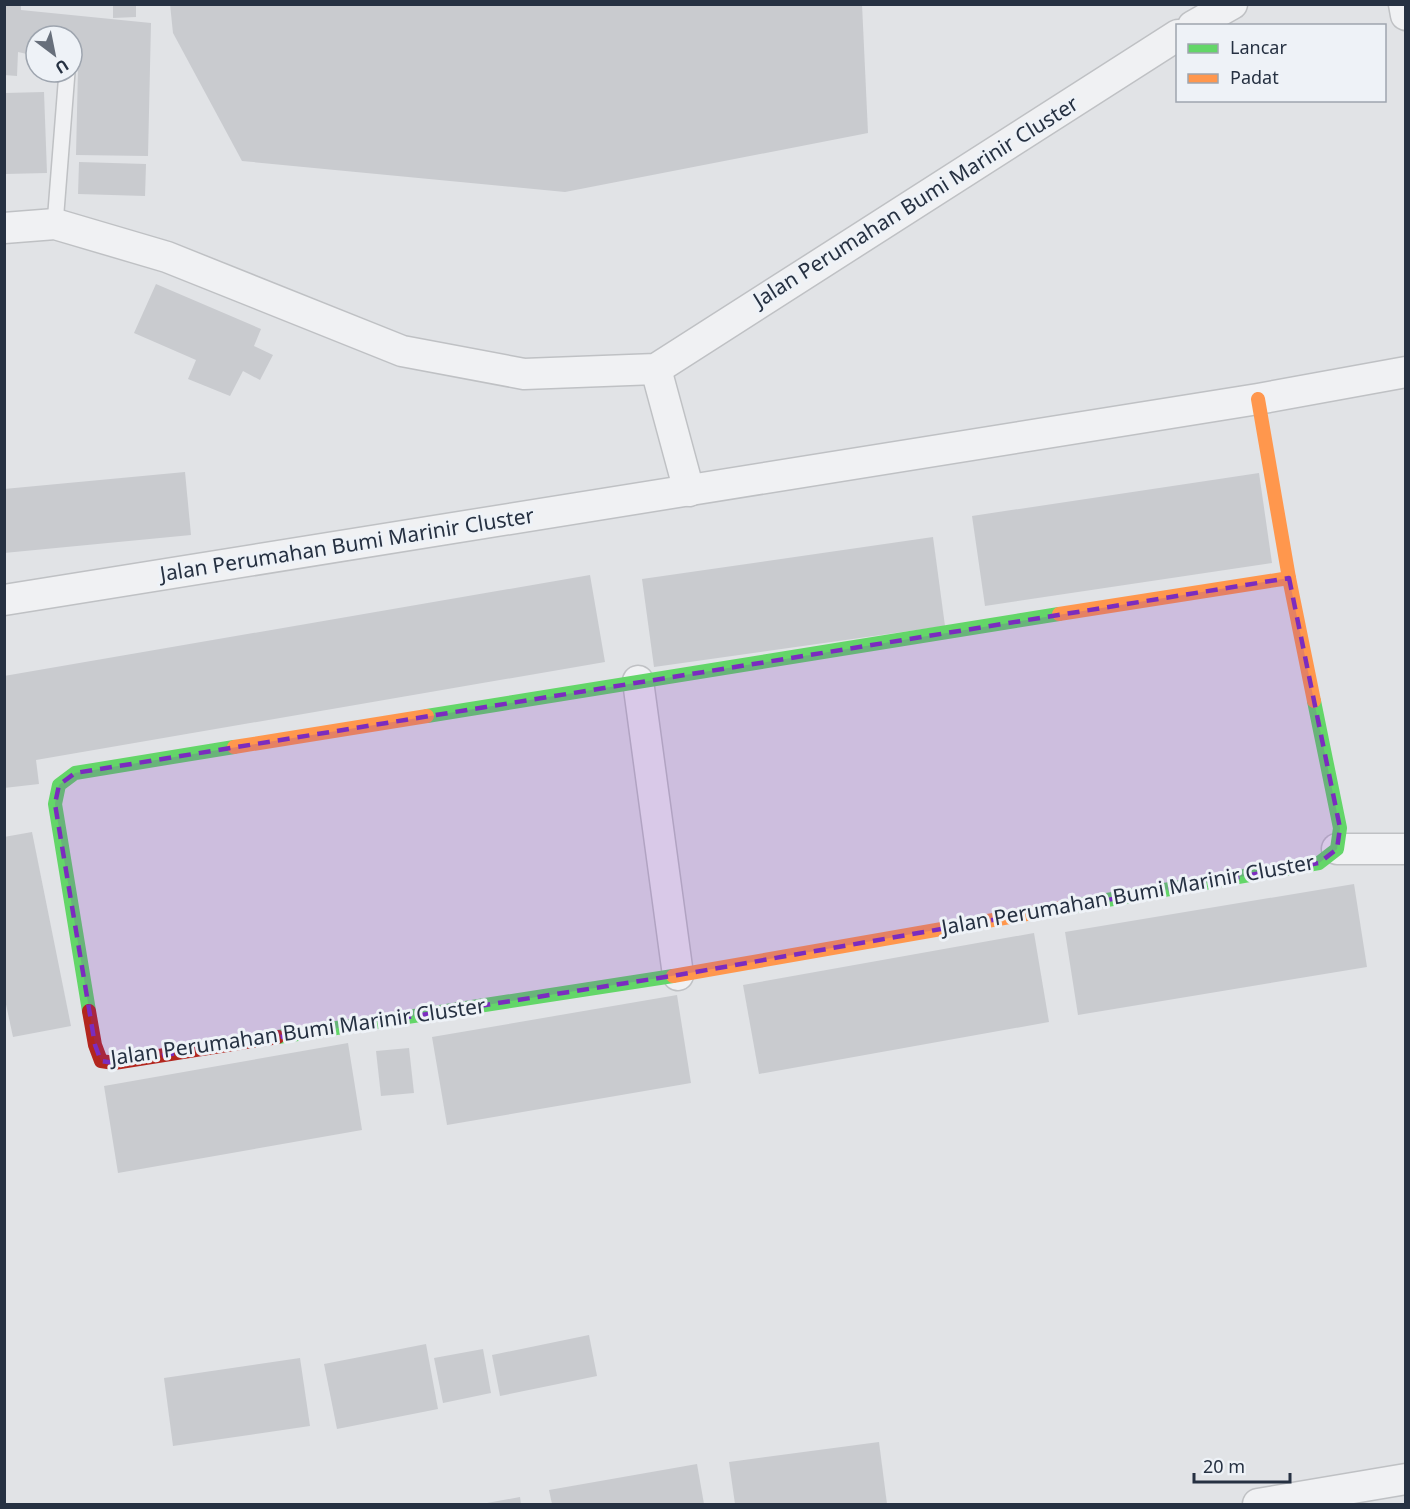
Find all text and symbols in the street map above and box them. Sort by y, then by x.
north arrow [24,24,84,84]
legend [1176,24,1386,102]
text: Lancar [1230,35,1287,59]
text: U [51,54,73,79]
text: Padat [1230,65,1279,89]
street label: Jalan Perumahan Bumi Marinir Cluster [746,89,1084,314]
street label: Jalan Perumahan Bumi Marinir Cluster [156,501,536,588]
street label: Jalan Perumahan Bumi Marinir Cluster [937,847,1317,941]
street label: Jalan Perumahan Bumi Marinir Cluster [107,991,487,1071]
scale bar [1194,1446,1290,1484]
text: 20 m [1203,1454,1245,1478]

